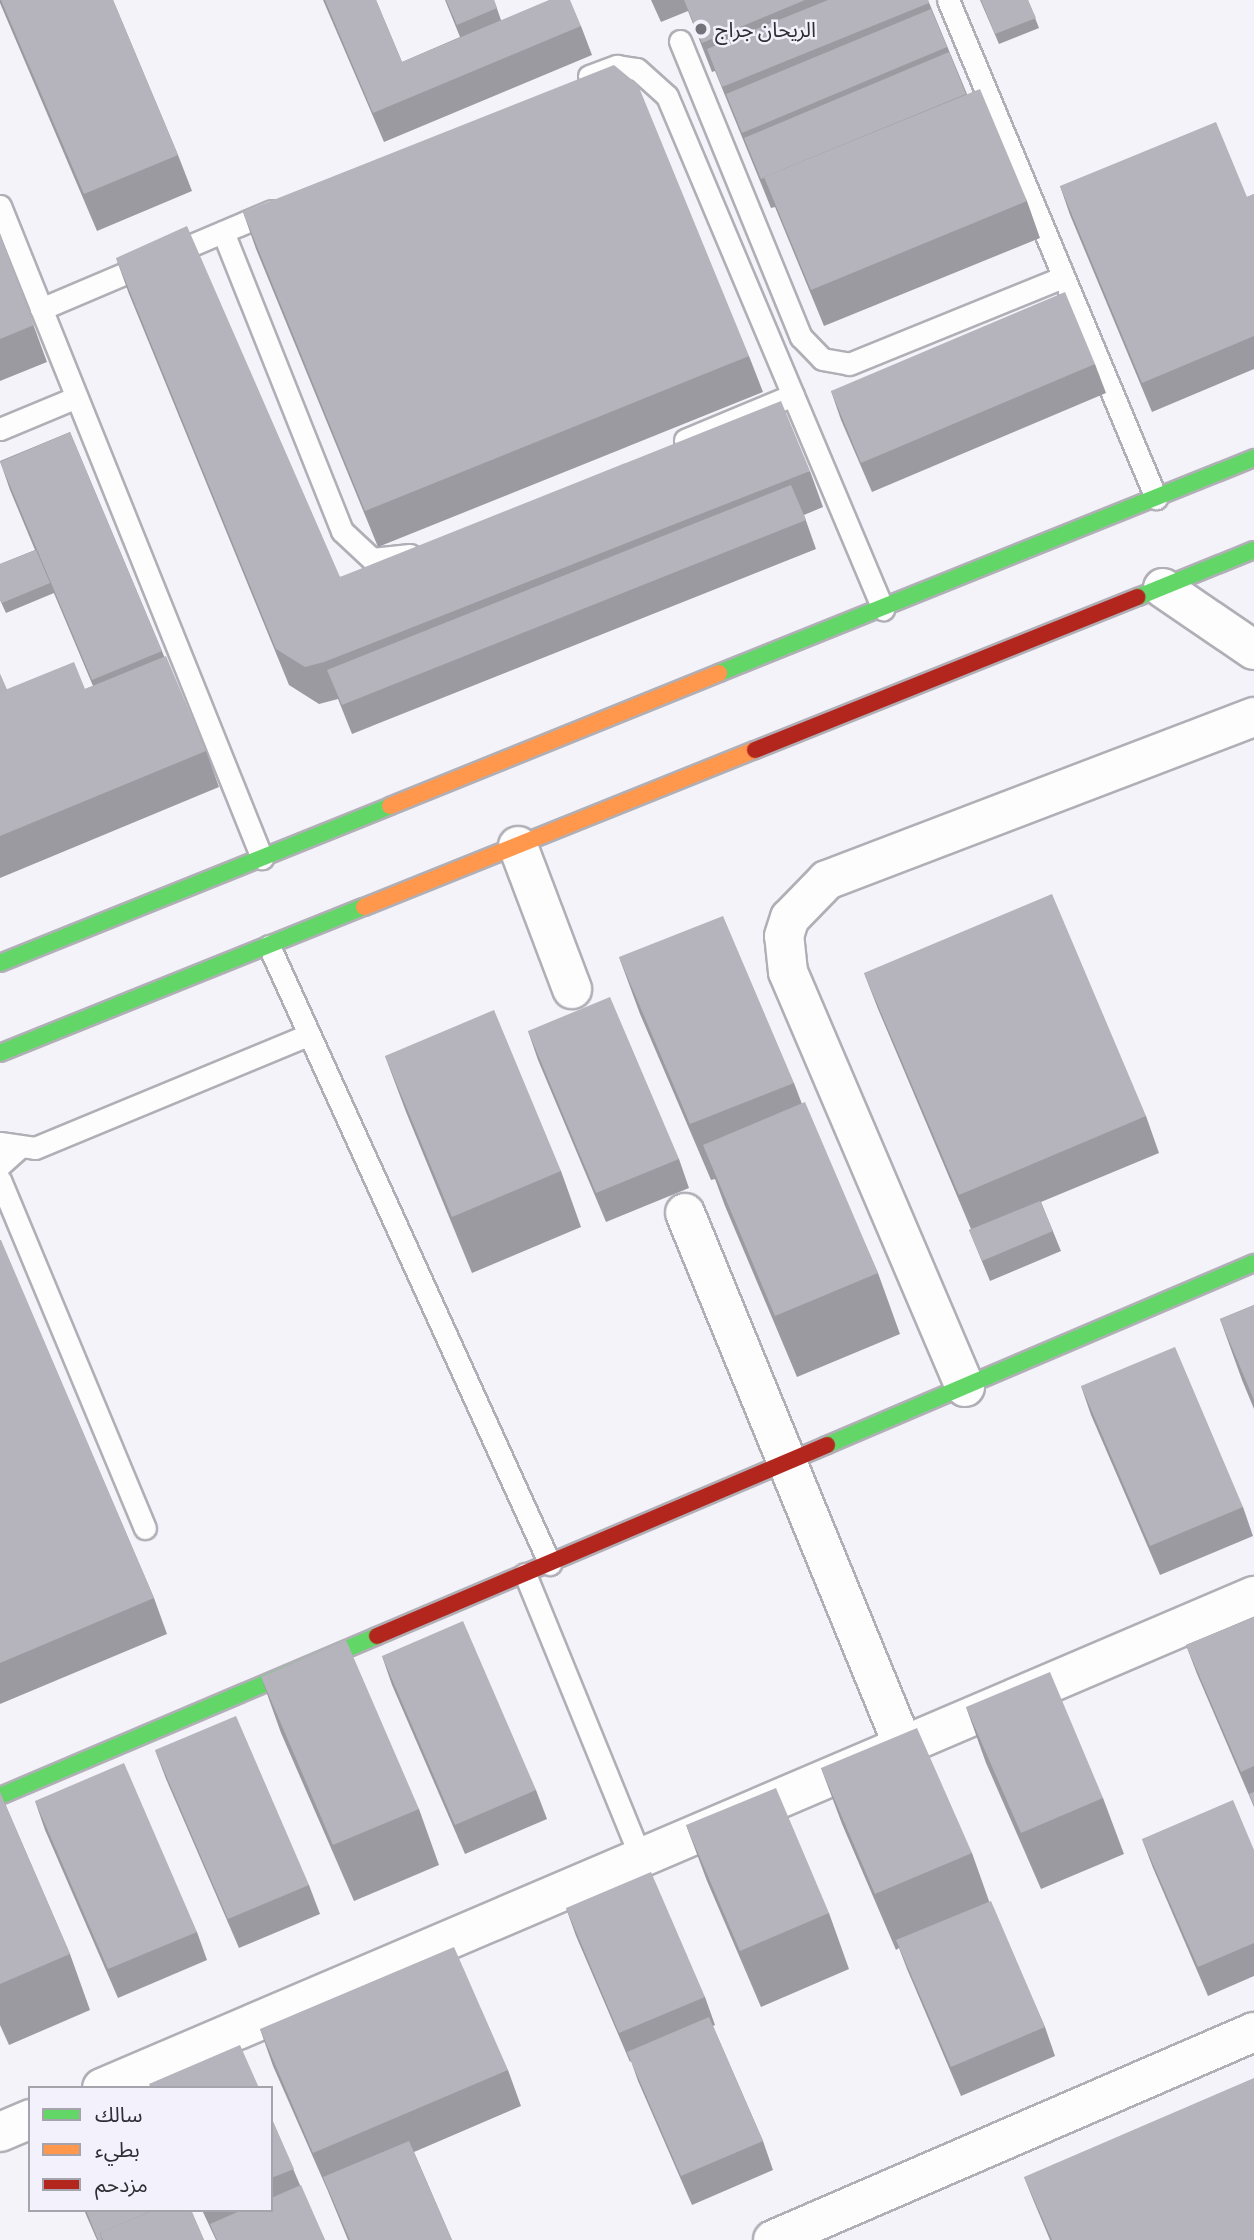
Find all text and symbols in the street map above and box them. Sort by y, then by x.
place label: الريحان جراج [715,16,816,42]
marker: الريحان جراج [693,21,709,37]
legend [28,2086,273,2212]
text: سالك [95,2101,142,2126]
text: بطيء [95,2136,140,2161]
text: مزدحم [95,2171,148,2196]

